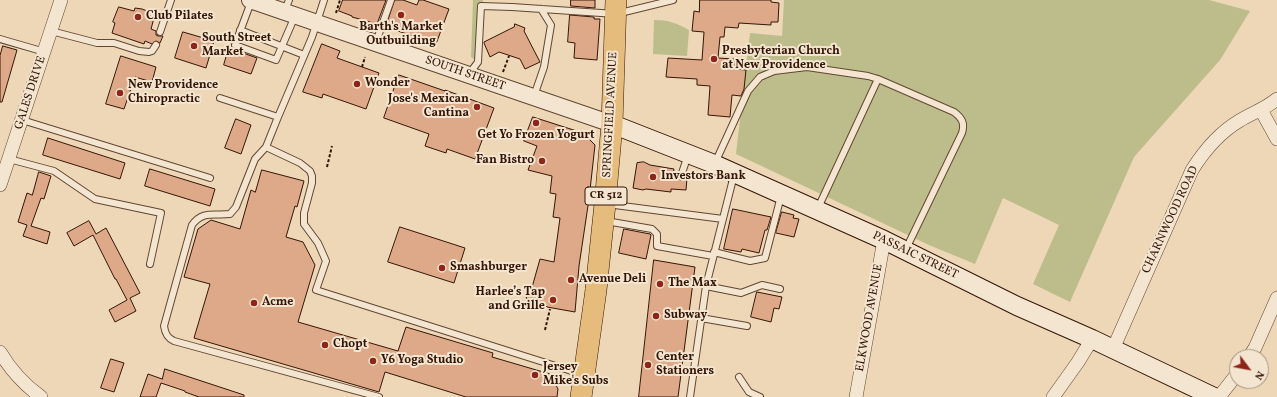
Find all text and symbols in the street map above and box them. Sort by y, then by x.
place label: Club Pilates [146,10,213,24]
marker: Barth's Market Outbuilding [396,10,406,20]
marker: Club Pilates [133,12,143,22]
place label: Barth's Market Outbuilding [359,21,443,49]
place label: South Street Market [202,32,271,60]
marker: South Street Market [189,41,199,51]
place label: Presbyterian Church at New Providence [722,45,840,73]
street label: SPRINGFIELD AVENUE [601,52,621,178]
street label: GALES DRIVE [12,54,50,132]
street label: SOUTH STREET [423,54,507,94]
marker: Presbyterian Church at New Providence [709,54,719,64]
place label: Wonder [365,77,410,91]
place label: New Providence Chiropractic [128,79,218,107]
marker: Wonder [352,79,362,89]
marker: New Providence Chiropractic [115,88,125,98]
place label: Jose's Mexican Cantina [388,93,469,121]
marker: Jose's Mexican Cantina [472,102,482,112]
marker: Get Yo Frozen Yogurt [531,118,541,128]
place label: Get Yo Frozen Yogurt [478,129,594,143]
place label: Fan Bistro [476,154,534,168]
marker: Fan Bistro [537,156,547,166]
street label: CHARNWOOD ROAD [1140,164,1202,276]
place label: Investors Bank [661,170,746,184]
marker: Investors Bank [648,172,658,182]
road number: CR 512 [585,187,627,205]
street label: PASSAIC STREET [870,229,960,283]
place label: Smashburger [450,261,527,275]
marker: Smashburger [437,263,447,273]
street label: ELKWOOD AVENUE [853,263,887,373]
place label: Avenue Deli [579,273,646,287]
marker: Avenue Deli [566,275,576,285]
place label: The Max [668,277,717,291]
marker: The Max [655,279,665,289]
place label: Harlee’s Tap and Grille [476,286,545,314]
marker: Harlee’s Tap and Grille [548,295,558,305]
place label: Acme [262,296,293,310]
marker: Acme [249,298,259,308]
place label: Subway [664,309,707,323]
marker: Subway [651,311,661,321]
place label: Chopt [333,338,367,352]
marker: Chopt [320,340,330,350]
north arrow [1229,349,1269,389]
place label: Center Stationers [656,351,714,379]
place label: Y6 Yoga Studio [381,354,463,368]
marker: Y6 Yoga Studio [368,356,378,366]
marker: Center Stationers [643,360,653,370]
place label: Jersey Mike's Subs [543,361,608,389]
text: N [1250,368,1267,382]
marker: Jersey Mike's Subs [530,370,540,380]

